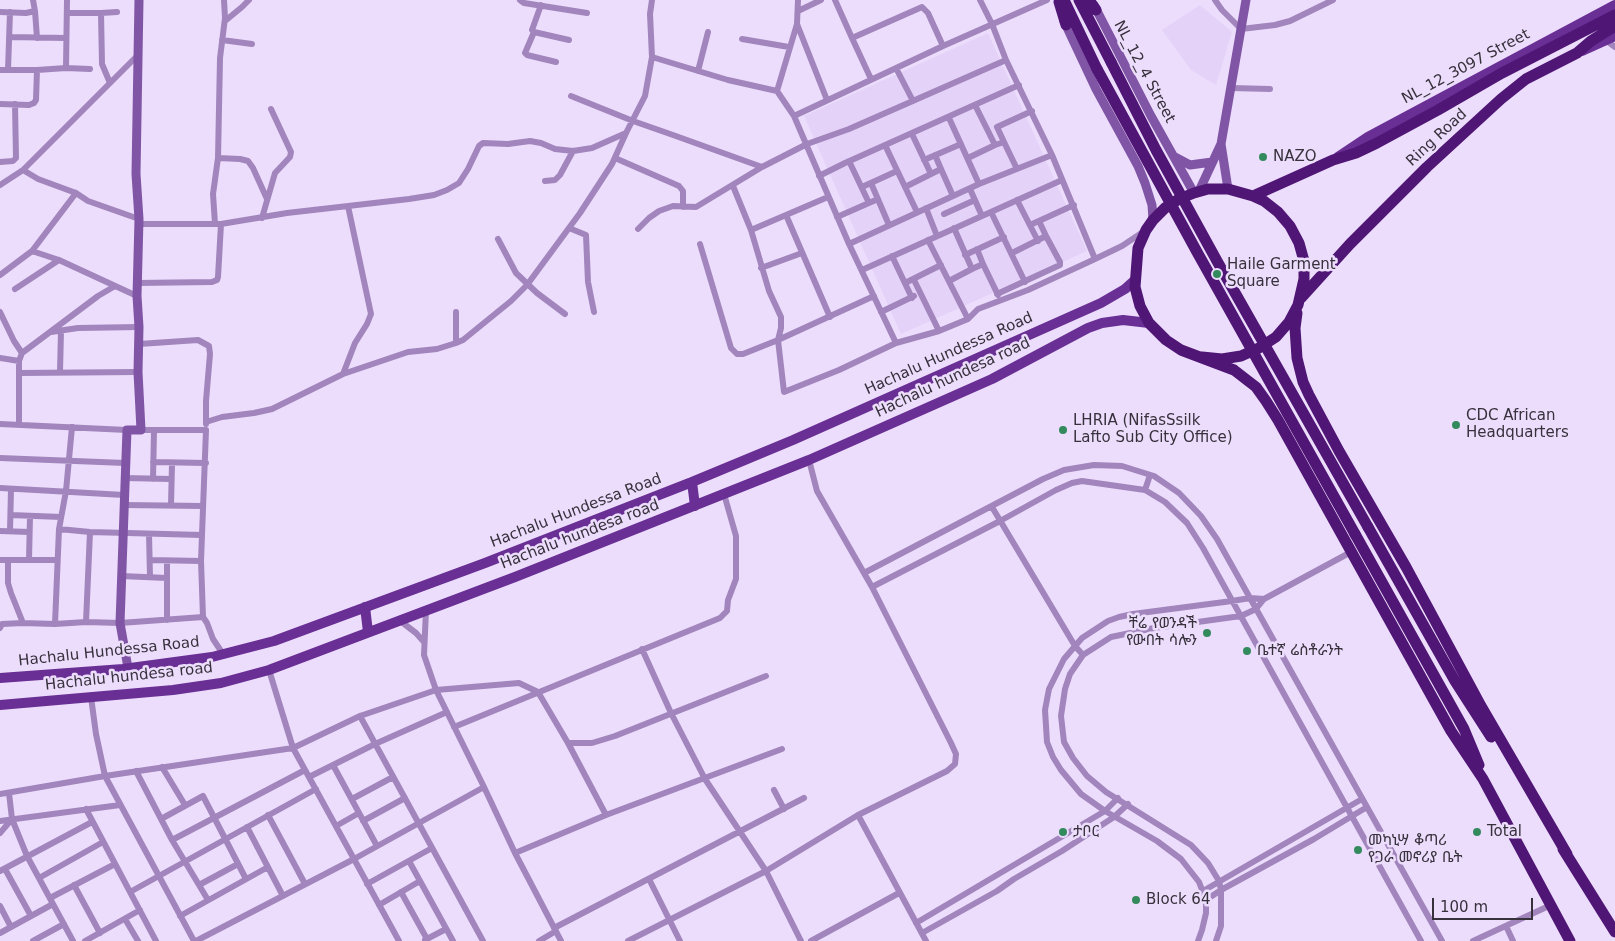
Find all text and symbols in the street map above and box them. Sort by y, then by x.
street label: NL_12_4 Street [1109,18,1179,126]
street label: NL_12_3097 Street [1399,26,1533,108]
street label: Ring Road [1403,105,1471,171]
place label: NAZO [1273,148,1317,166]
marker: NAZO [1257,151,1269,163]
place label: Haile Garment Square [1227,256,1336,291]
marker: Haile Garment Square [1211,268,1223,280]
street label: Hachalu Hundessa Road [862,309,1036,399]
street label: Hachalu hundesa road [873,334,1033,422]
place label: CDC African Headquarters [1466,407,1569,442]
place label: LHRIA (NifasSsilk Lafto Sub City Office) [1073,412,1233,447]
marker: CDC African Headquarters [1450,419,1462,431]
marker: LHRIA (NifasSsilk Lafto Sub City Office) [1057,424,1069,436]
street label: Hachalu Hundessa Road [488,470,664,552]
street label: Hachalu hundesa road [498,496,662,574]
place label: ቸሬ የወንዳች የውበት ሳሎን [1126,615,1197,650]
marker: ቸሬ የወንዳች የውበት ሳሎን [1201,627,1213,639]
street label: Hachalu Hundessa Road [17,634,201,670]
place label: ቤተኛ ሬስቶራንት [1257,642,1343,660]
marker: ቤተኛ ሬስቶራንት [1241,645,1253,657]
street label: Hachalu hundesa road [44,659,214,695]
place label: ታቦር [1073,823,1099,841]
place label: Total [1487,823,1522,841]
marker: ታቦር [1057,826,1069,838]
marker: Total [1471,826,1483,838]
place label: መካኒሣ ቆጣሪ የጋራ መኖሪያ ቤት [1368,832,1463,867]
marker: መካኒሣ ቆጣሪ የጋራ መኖሪያ ቤት [1352,844,1364,856]
scale bar [1435,888,1536,920]
place label: Block 64 [1146,891,1210,909]
marker: Block 64 [1130,894,1142,906]
text: 100 m [1440,898,1488,916]

